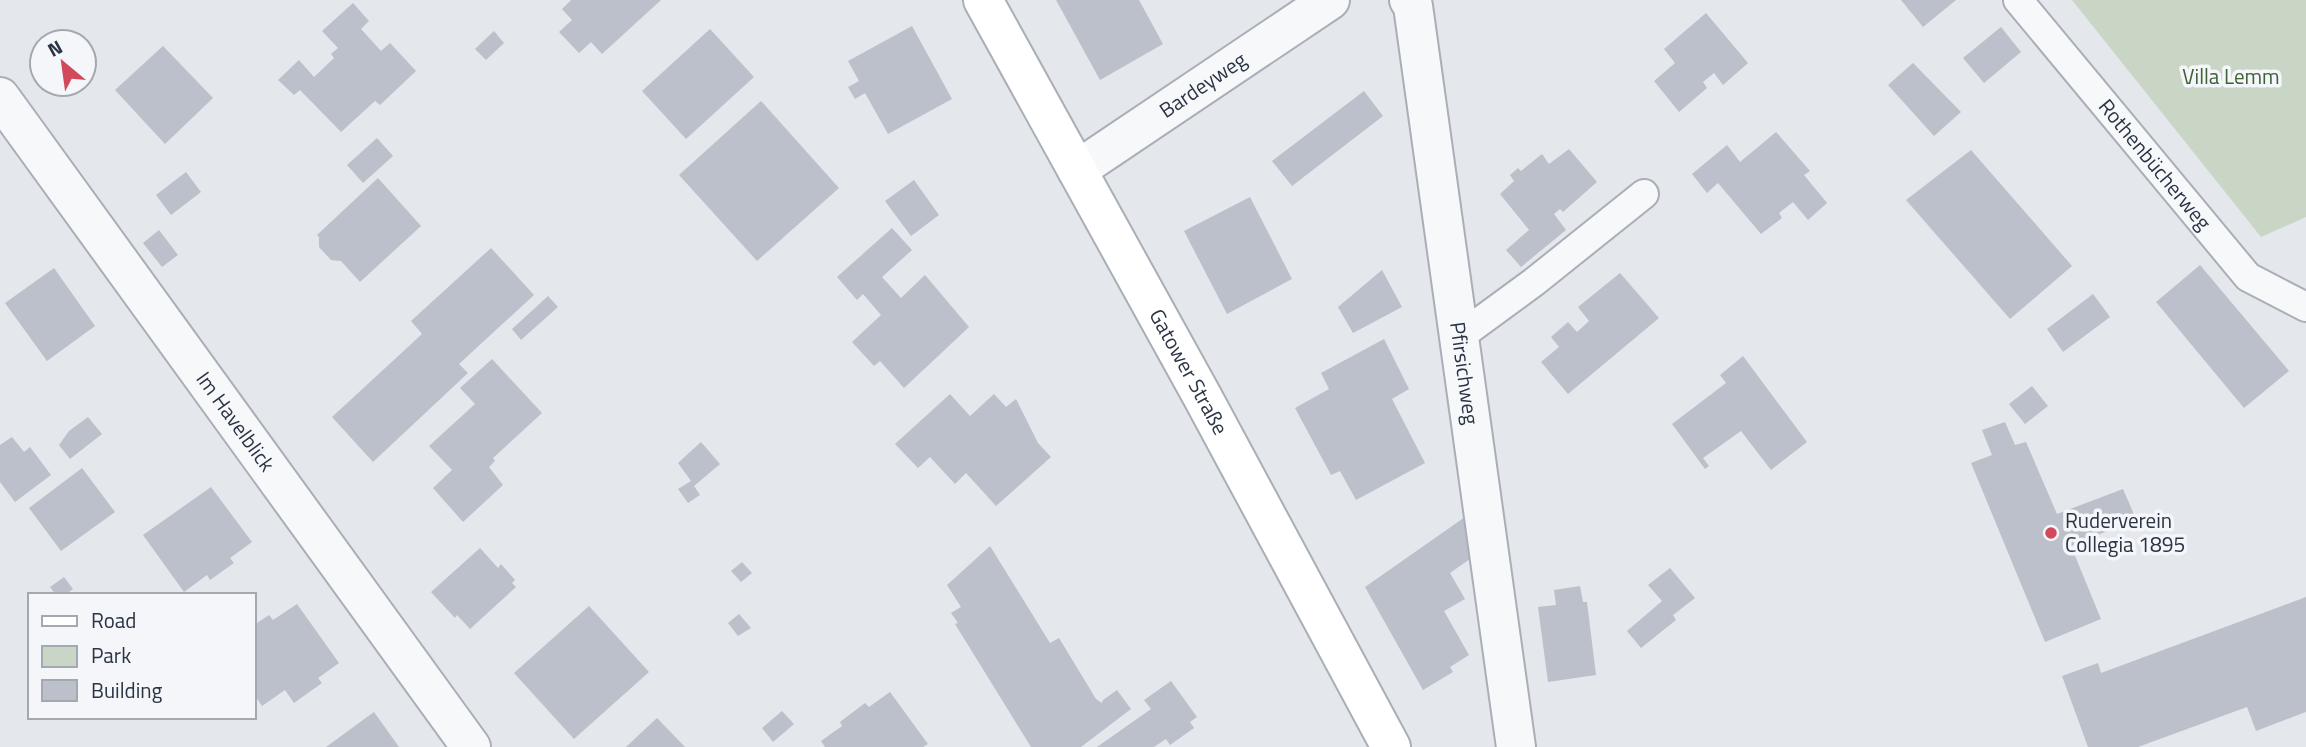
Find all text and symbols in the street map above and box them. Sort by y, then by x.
north arrow [28,28,98,98]
text: N [42,32,67,64]
street label: Bardeyweg [1152,43,1253,125]
park label: Villa Lemm [2182,60,2280,92]
street label: Rothenbücherweg [2091,91,2220,237]
street label: Gatower Straße [1142,303,1237,440]
street label: Pfirsichweg [1442,320,1488,427]
street label: Im Havelblick [189,364,283,478]
place label: Ruderverein Collegia 1895 [2065,504,2185,560]
marker: Ruderverein Collegia 1895 [2043,525,2059,541]
legend [28,593,256,719]
text: Road [91,604,136,636]
text: Park [91,639,131,671]
text: Building [91,674,163,706]

